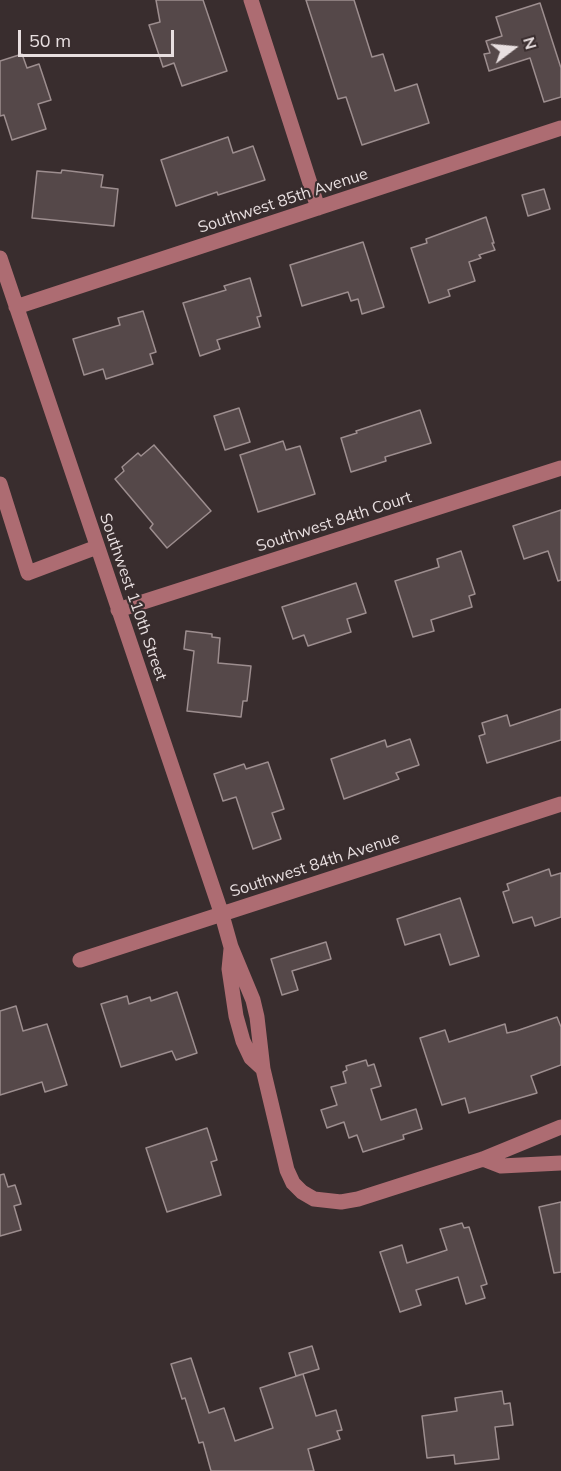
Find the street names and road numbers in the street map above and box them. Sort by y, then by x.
street label: Southwest 85th Avenue [196,164,370,238]
street label: Southwest 84th Court [254,488,414,556]
street label: Southwest 110th Street [95,511,171,683]
street label: Southwest 84th Avenue [228,828,402,902]

